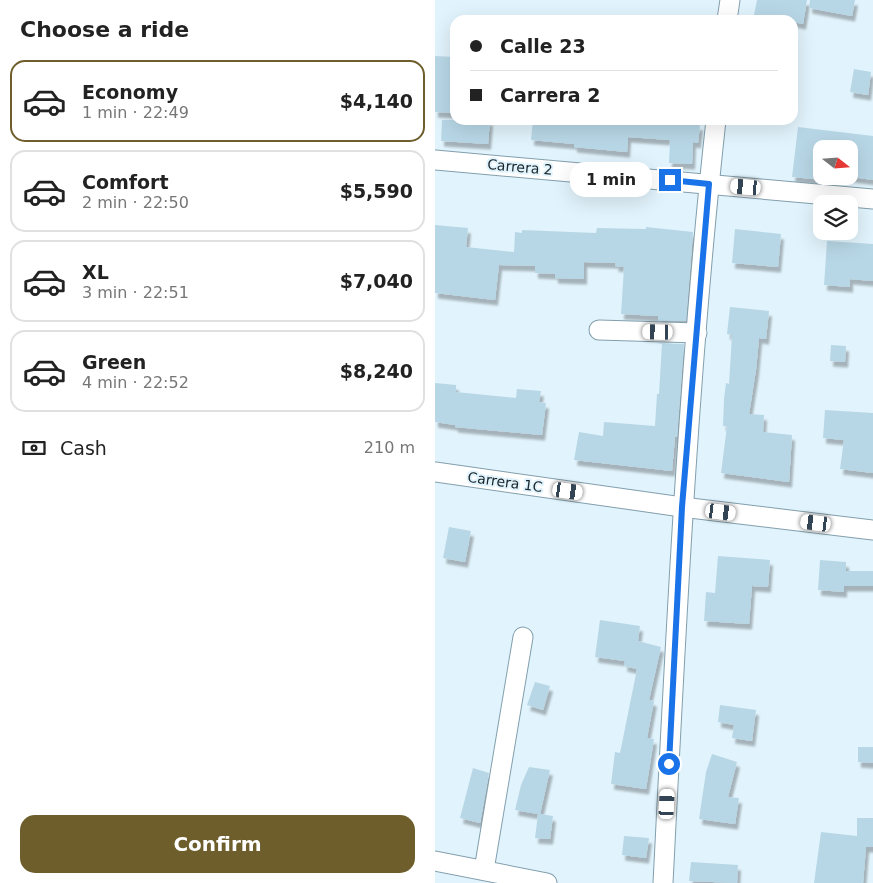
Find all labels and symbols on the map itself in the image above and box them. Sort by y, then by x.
north arrow [813,140,857,185]
street label: Carrera 2 [487,156,553,178]
callout: 1 min [570,162,653,198]
route end [659,169,681,191]
car [730,178,761,196]
car [642,324,673,340]
street label: Carrera 1C [467,469,544,495]
car [552,481,583,501]
car [705,503,736,521]
car [800,514,831,532]
route start [658,753,680,775]
car [658,789,675,819]

